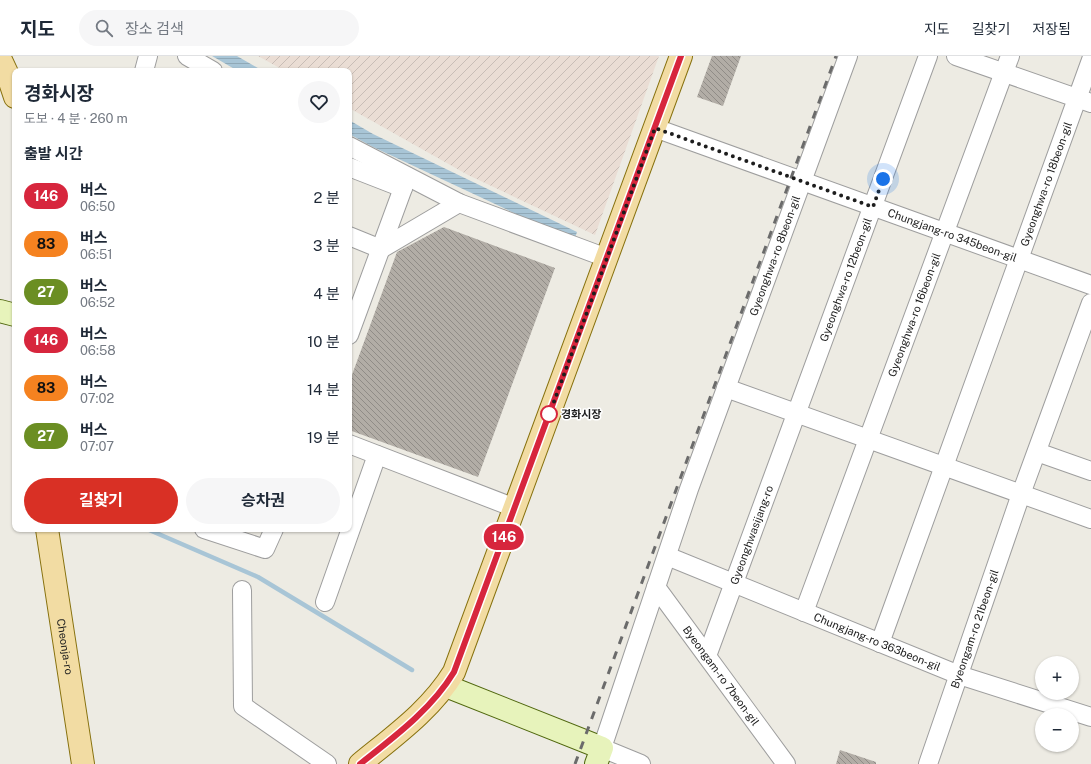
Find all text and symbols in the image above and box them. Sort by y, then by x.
search box [79,10,359,46]
icon: search [93,17,115,39]
text: 지도 [20,18,55,40]
text: 장소 검색 [125,20,184,37]
text: 지도 [924,21,950,37]
text: 길찾기 [972,21,1010,37]
text: 저장됨 [1032,21,1071,37]
button: heart [298,81,340,123]
text: 경화시장 [24,82,94,104]
text: 도보 · 4 분 · 260 m [24,111,128,126]
street label: Gyeonghwa-ro 18beon-gil [1018,120,1074,248]
text: 출발 시간 [24,145,83,162]
your location [873,169,893,189]
text: 버스 [80,181,108,198]
text: 146 [34,188,58,204]
text: 2 분 [314,189,340,206]
street label: Gyeonghwa-ro 8beon-gil [747,194,802,317]
text: 06:50 [80,199,115,214]
street label: Chungjang-ro 345beon-gil [886,206,1018,264]
street label: Gyeonghwa-ro 12beon-gil [817,216,874,343]
text: 버스 [80,229,108,246]
text: 83 [37,236,55,252]
text: 3 분 [313,237,340,254]
text: 06:51 [80,247,113,262]
street label: Gyeonghwa-ro 16beon-gil [886,251,943,378]
text: 버스 [80,277,108,294]
text: 27 [37,284,55,300]
text: 4 분 [313,285,340,302]
text: 06:52 [80,295,115,310]
text: 버스 [80,325,108,342]
text: 146 [34,332,58,348]
text: 10 분 [307,333,340,350]
text: 06:58 [80,343,116,358]
text: 버스 [80,373,108,390]
text: 83 [37,380,55,396]
text: 14 분 [307,381,340,398]
text: 07:02 [80,391,114,406]
marker: 경화시장 [540,405,558,423]
place label: 경화시장 [561,408,601,420]
text: 버스 [80,421,108,438]
text: 27 [37,428,55,444]
text: 19 분 [307,429,340,446]
text: 07:07 [80,439,114,454]
button: 길찾기 [24,478,178,524]
button: 승차권 [186,478,340,524]
street label: Gyeonghwasijang-ro [728,484,775,586]
line badge: 146 [481,524,527,550]
text: 146 [492,529,516,545]
street label: Byeongam-ro 21beon-gil [949,568,1001,690]
street label: Chungjang-ro 363beon-gil [812,610,942,673]
street label: Cheonja-ro [55,618,75,675]
street label: Byeongam-ro 7beon-gil [681,624,762,728]
map controls [1035,656,1079,752]
button: + [1035,656,1079,700]
button: − [1035,708,1079,752]

